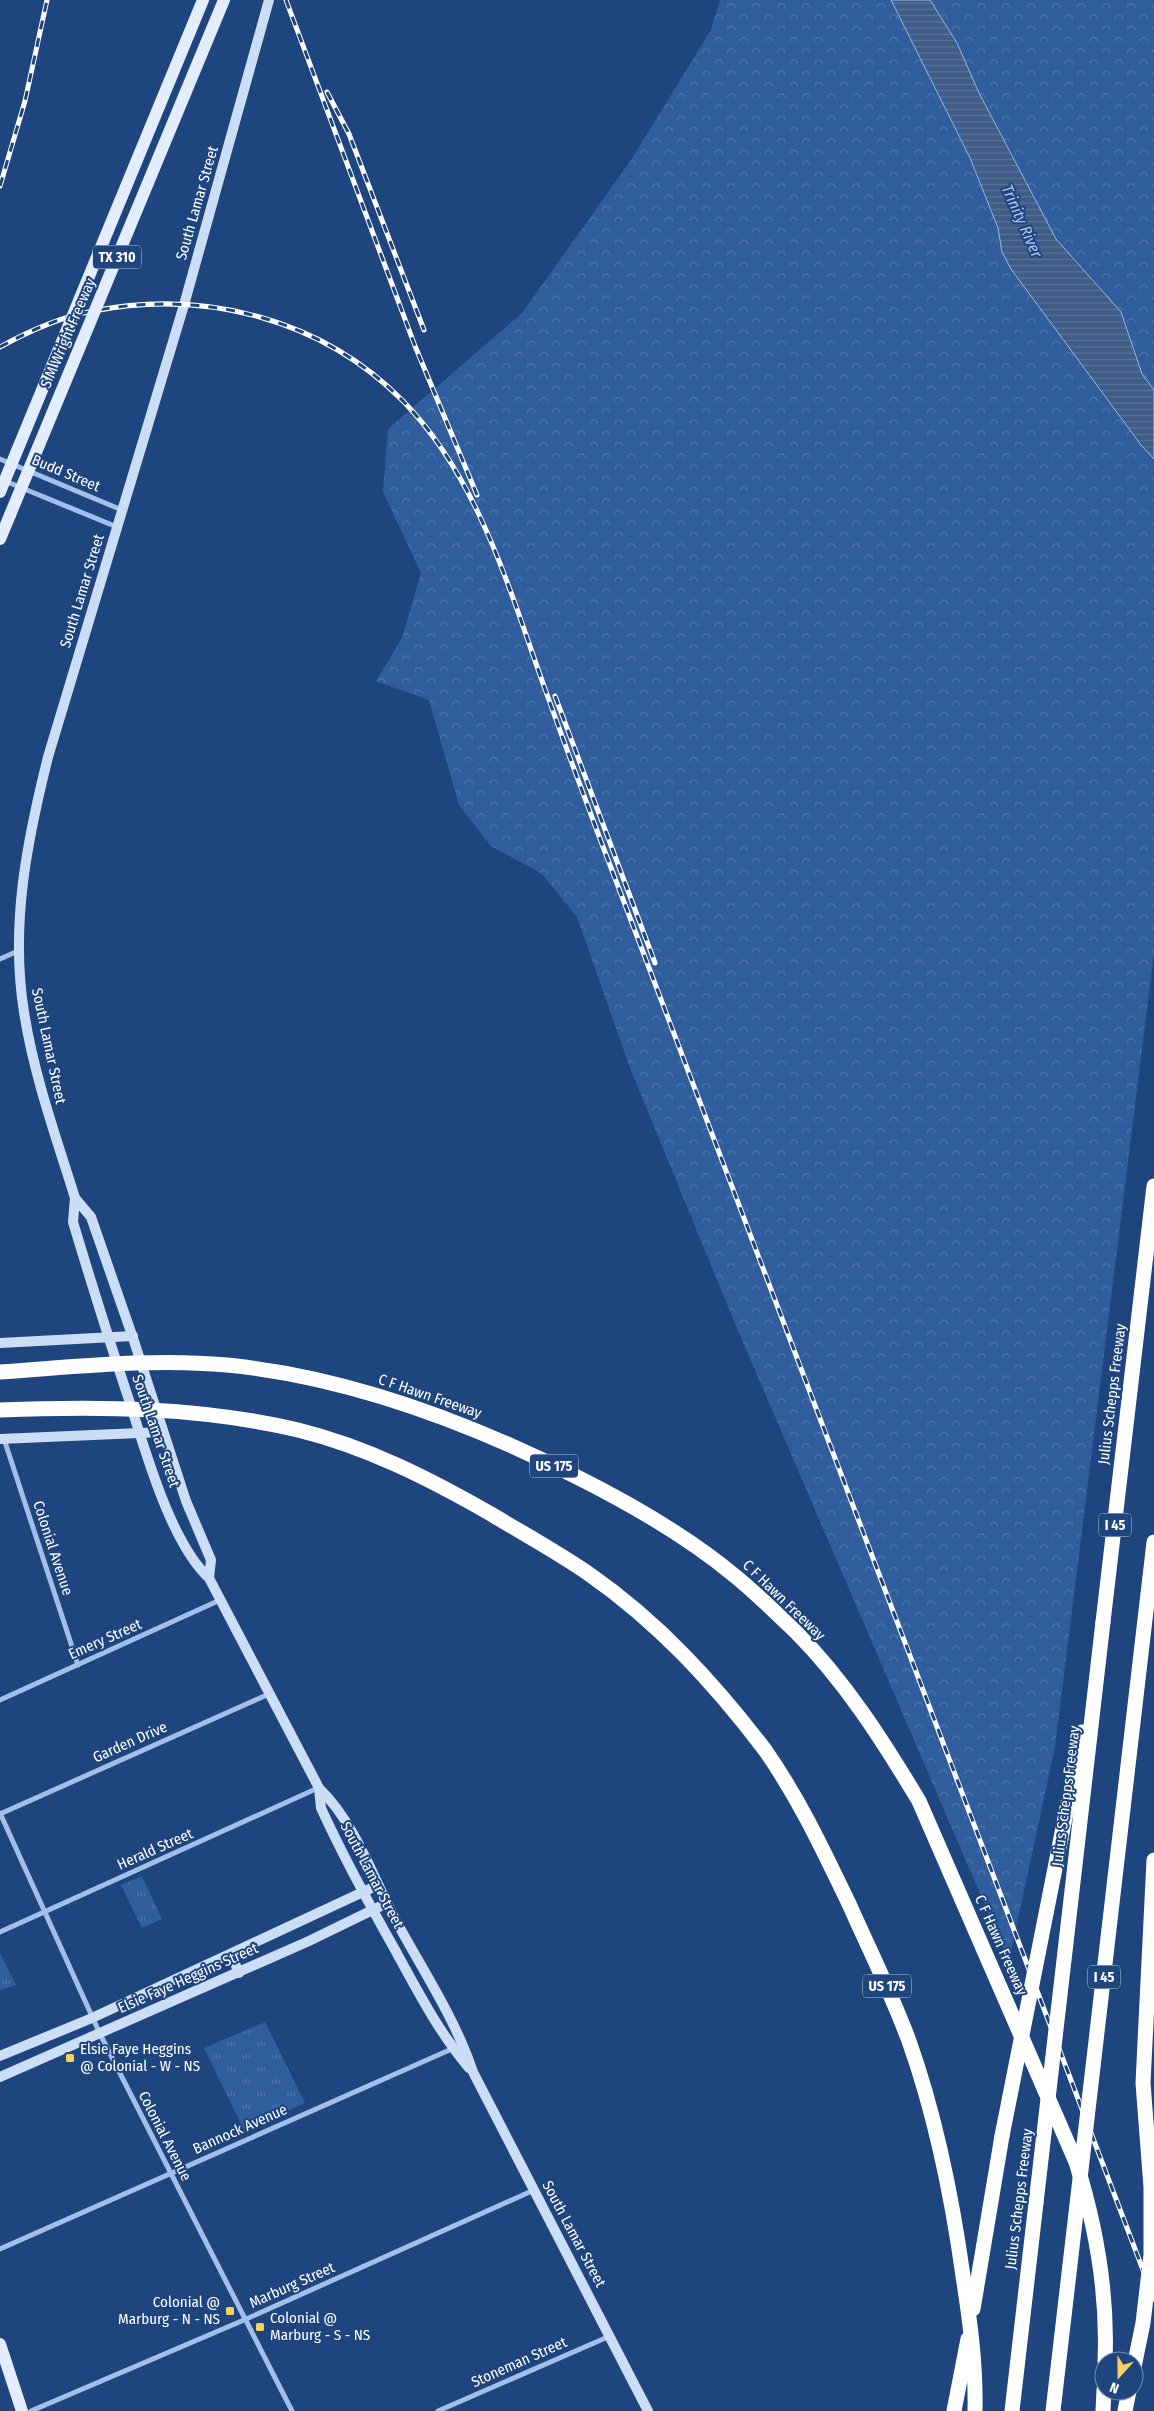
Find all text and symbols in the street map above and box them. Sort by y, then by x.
street label: South Lamar Street [172,144,222,262]
water label: Trinity River [998,182,1047,261]
road number: TX 310 [93,246,141,268]
street label: S M Wright Freeway [37,275,99,391]
street label: Budd Street [29,451,103,495]
street label: South Lamar Street [56,532,108,650]
street label: South Lamar Street [28,986,70,1106]
street label: Julius Schepps Freeway [1094,1322,1130,1465]
street label: C F Hawn Freeway [376,1370,484,1422]
street label: South Lamar Street [128,1372,184,1490]
road number: US 175 [530,1454,578,1478]
street label: Colonial Avenue [29,1498,77,1598]
road number: I 45 [1099,1514,1131,1536]
street label: C F Hawn Freeway [739,1556,829,1644]
street label: Emery Street [66,1615,144,1663]
street label: Garden Drive [90,1718,170,1766]
street label: Julius Schepps Freeway [1048,1724,1084,1867]
street label: South Lamar Street [336,1819,408,1931]
street label: Herald Street [114,1824,196,1874]
street label: C F Hawn Freeway [971,1892,1031,1998]
street label: Elsie Faye Heggins Street [115,1939,261,2017]
road number: I 45 [1088,1965,1120,1988]
road number: US 175 [863,1974,911,1998]
place label: Elsie Faye Heggins @ Colonial - W - NS [80,2040,200,2075]
marker: Elsie Faye Heggins @ Colonial - W - NS [64,2052,76,2064]
street label: Colonial Avenue [135,2088,195,2184]
street label: Bannock Avenue [190,2100,290,2158]
street label: Julius Schepps Freeway [1001,2127,1037,2270]
street label: South Lamar Street [538,2178,610,2290]
street label: Marburg Street [247,2258,338,2312]
place label: Colonial @ Marburg - N - NS [118,2293,220,2328]
marker: Colonial @ Marburg - N - NS [224,2305,236,2317]
place label: Colonial @ Marburg - S - NS [270,2309,370,2344]
marker: Colonial @ Marburg - S - NS [254,2321,266,2333]
street label: Stoneman Street [469,2333,570,2391]
north arrow [1094,2351,1144,2401]
text: N [1108,2378,1121,2397]

